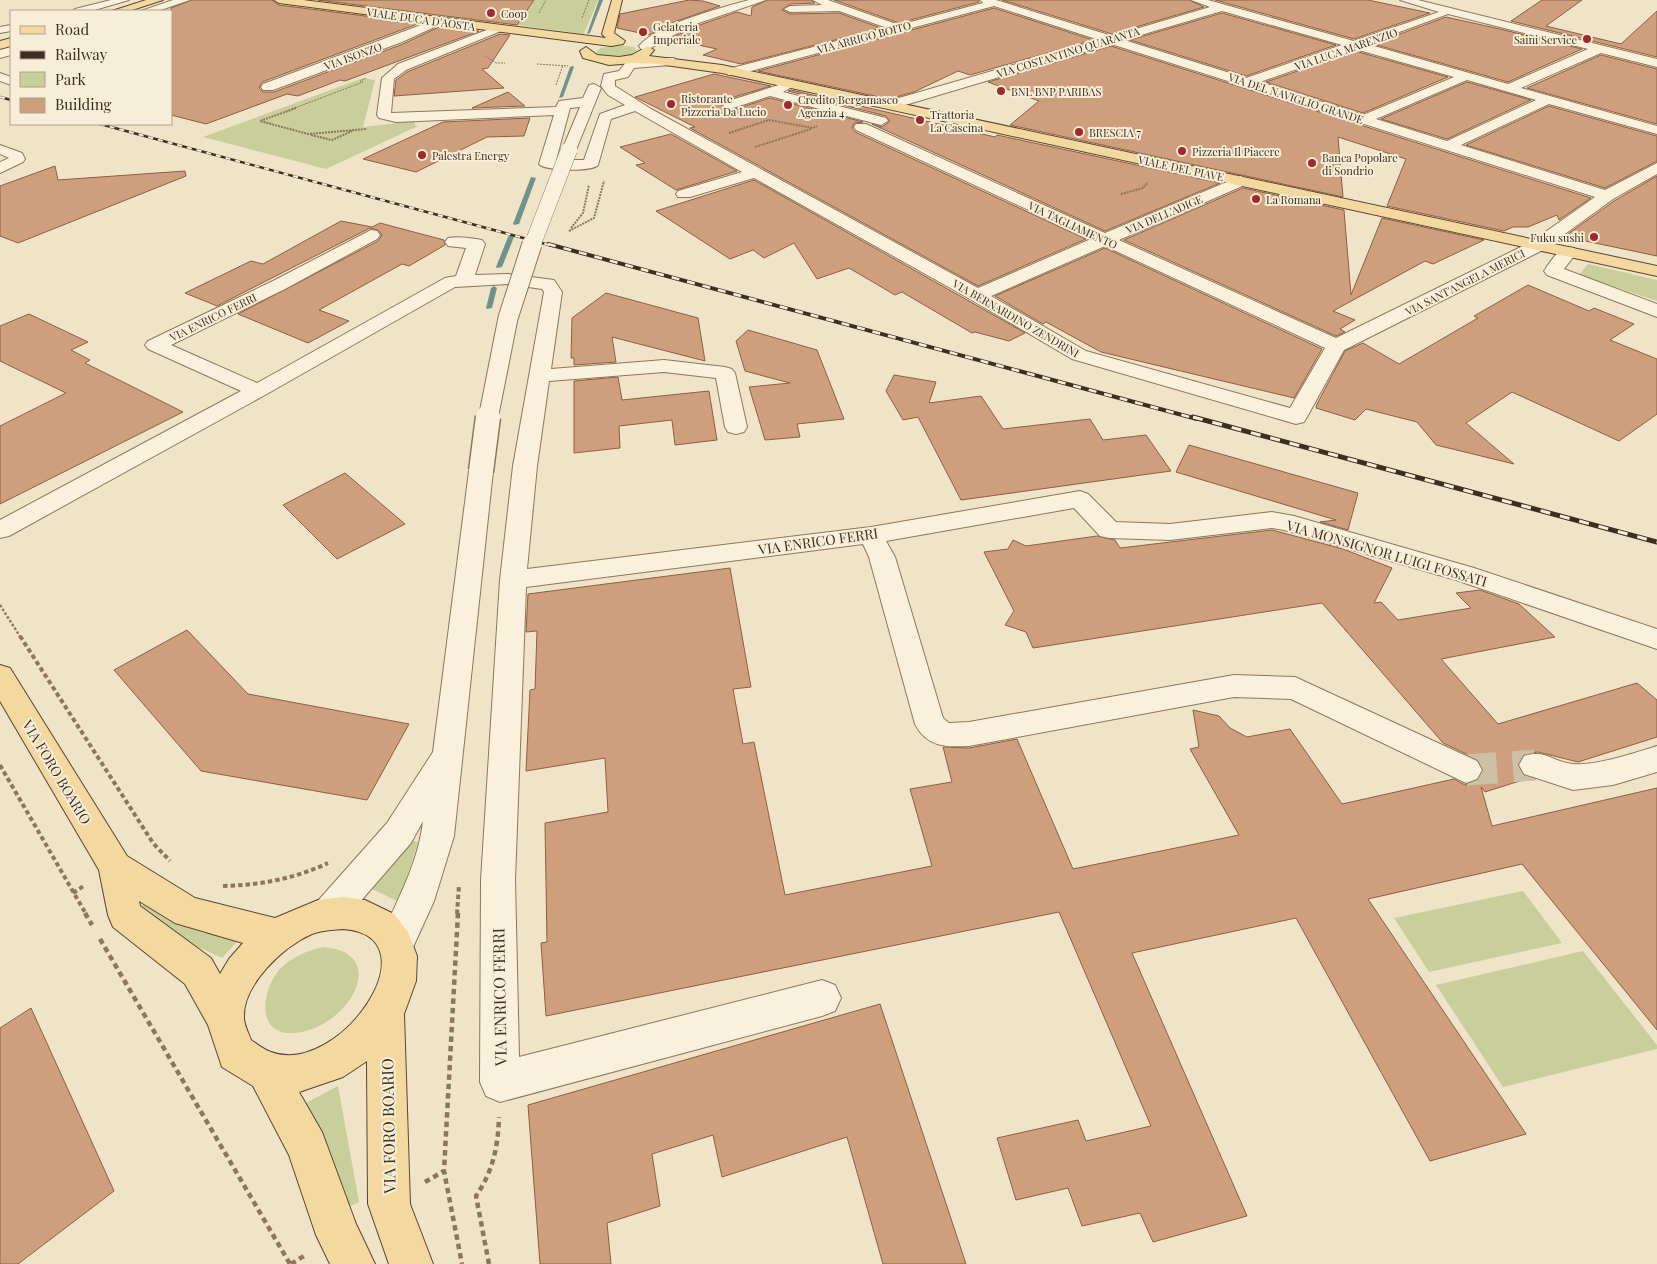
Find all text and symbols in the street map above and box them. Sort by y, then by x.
street label: VIALE DUCA D'AOSTA [365,4,476,34]
place label: Coop [501,6,527,21]
marker: Coop [485,7,497,19]
legend [10,10,172,125]
street label: VIA ARRIGO BOITO [814,17,913,57]
text: Road [55,19,89,39]
place label: Gelateria Imperiale [653,19,701,47]
street label: VIA COSTANTINO QUARANTA [994,23,1141,81]
street label: VIA LUCA MARENZIO [1292,24,1399,74]
marker: Gelateria Imperiale [637,26,649,38]
place label: Saini Service [1514,32,1577,47]
marker: Saini Service [1581,33,1593,45]
street label: VIA ISONZO [321,39,384,74]
text: Railway [55,44,108,64]
text: Park [55,69,87,89]
street label: VIA DEL NAVIGLIO GRANDE [1226,69,1366,127]
place label: BNL BNP PARIBAS [1011,84,1101,99]
marker: BNL BNP PARIBAS [995,85,1007,97]
place label: Ristorante Pizzeria Da Lucio [681,91,766,119]
place label: Credito Bergamasco Agenzia 4 [797,92,898,120]
text: Building [55,94,112,114]
marker: Ristorante Pizzeria Da Lucio [665,98,677,110]
marker: Credito Bergamasco Agenzia 4 [782,99,794,111]
place label: Trattoria La Cascina [930,107,984,135]
marker: Trattoria La Cascina [914,114,926,126]
place label: BRESCIA 7 [1089,125,1142,140]
marker: BRESCIA 7 [1073,126,1085,138]
place label: Pizzeria Il Piacere [1192,144,1280,159]
marker: Pizzeria Il Piacere [1176,145,1188,157]
place label: Palestra Energy [432,148,510,163]
marker: Palestra Energy [416,149,428,161]
place label: Banca Popolare di Sondrio [1322,150,1398,178]
street label: VIALE DEL PIAVE [1136,151,1225,184]
marker: Banca Popolare di Sondrio [1306,157,1318,169]
street label: VIA DELL'ADIGE [1122,191,1205,237]
place label: La Romana [1266,192,1322,207]
marker: La Romana [1250,193,1262,205]
street label: VIA TAGLIAMENTO [1025,197,1120,252]
place label: Fuku sushi [1530,230,1584,245]
marker: Fuku sushi [1588,231,1600,243]
street label: VIA SANT'ANGELA MERICI [1402,245,1528,319]
street label: VIA BERNARDINO ZENDRINI [949,275,1082,361]
street label: VIA ENRICO FERRI [166,289,259,345]
street label: VIA MONSIGNOR LUIGI FOSSATI [1284,515,1490,591]
street label: VIA ENRICO FERRI [756,523,879,559]
street label: VIA FORO BOARIO [18,716,96,828]
street label: VIA ENRICO FERRI [487,928,511,1067]
street label: VIA FORO BOARIO [376,1058,400,1195]

